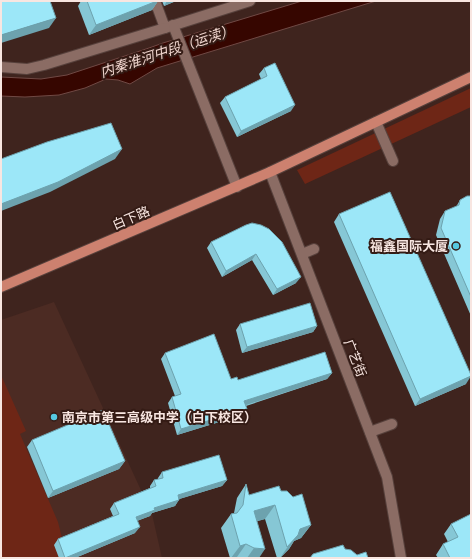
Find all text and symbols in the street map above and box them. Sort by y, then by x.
water label: 内秦淮河中段（运渎） [98,22,236,80]
street label: 白下路 [110,203,152,233]
place label: 福鑫国际大厦 [370,239,448,254]
marker: 福鑫国际大厦 [451,241,461,251]
street label: 广艺街 [341,337,369,379]
place label: 南京市第三高级中学（白下校区） [62,410,257,425]
marker: 南京市第三高级中学（白下校区） [49,412,59,422]

